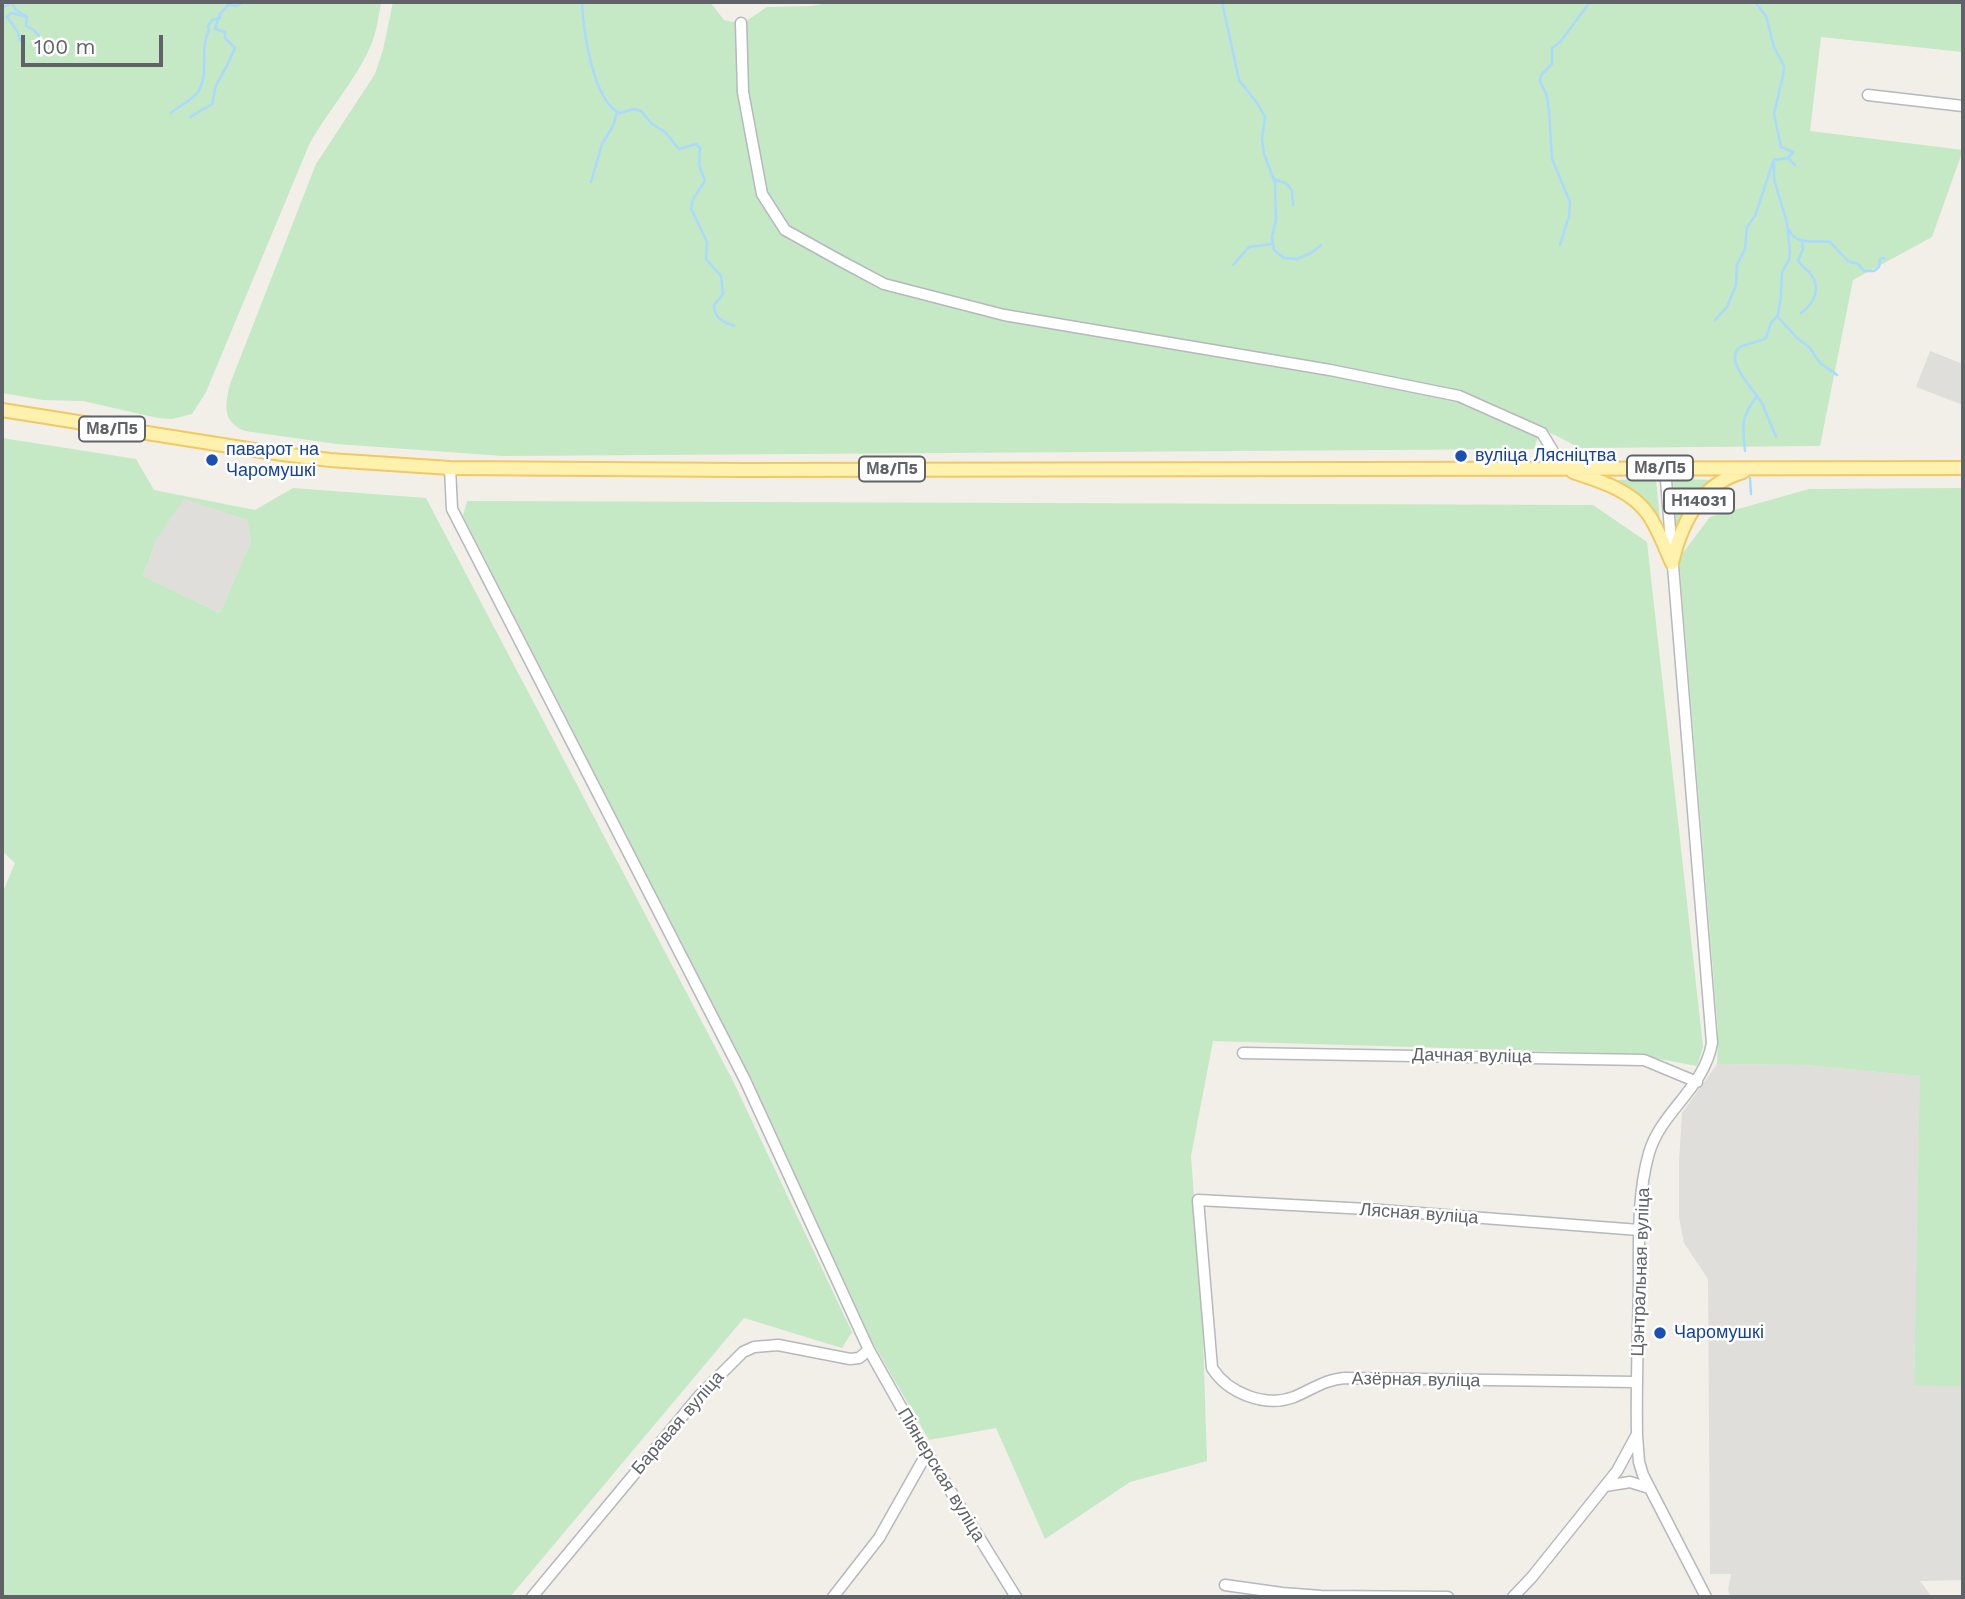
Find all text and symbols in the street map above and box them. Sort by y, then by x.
scale bar [24,21,166,65]
text: 100 m [34,34,96,59]
road number: М8/П5 [79,416,145,442]
place label: паварот на Чаромушкі [226,439,319,482]
place label: вуліца Лясніцтва [1475,445,1616,467]
marker: вуліца Лясніцтва [1453,448,1469,464]
marker: паварот на Чаромушкі [204,452,220,468]
road number: М8/П5 [859,456,925,482]
road number: М8/П5 [1627,456,1693,481]
road number: Н14031 [1664,488,1734,514]
street label: Дачная вуліца [1412,1044,1532,1068]
street label: Цэнтральная вуліца [1627,1187,1655,1357]
street label: Лясная вуліца [1359,1199,1479,1229]
place label: Чаромушкі [1674,1322,1764,1344]
marker: Чаромушкі [1652,1325,1668,1341]
street label: Баравая вуліца [627,1367,729,1479]
street label: Азёрная вуліца [1351,1368,1481,1392]
street label: Піянерская вуліца [892,1404,990,1546]

